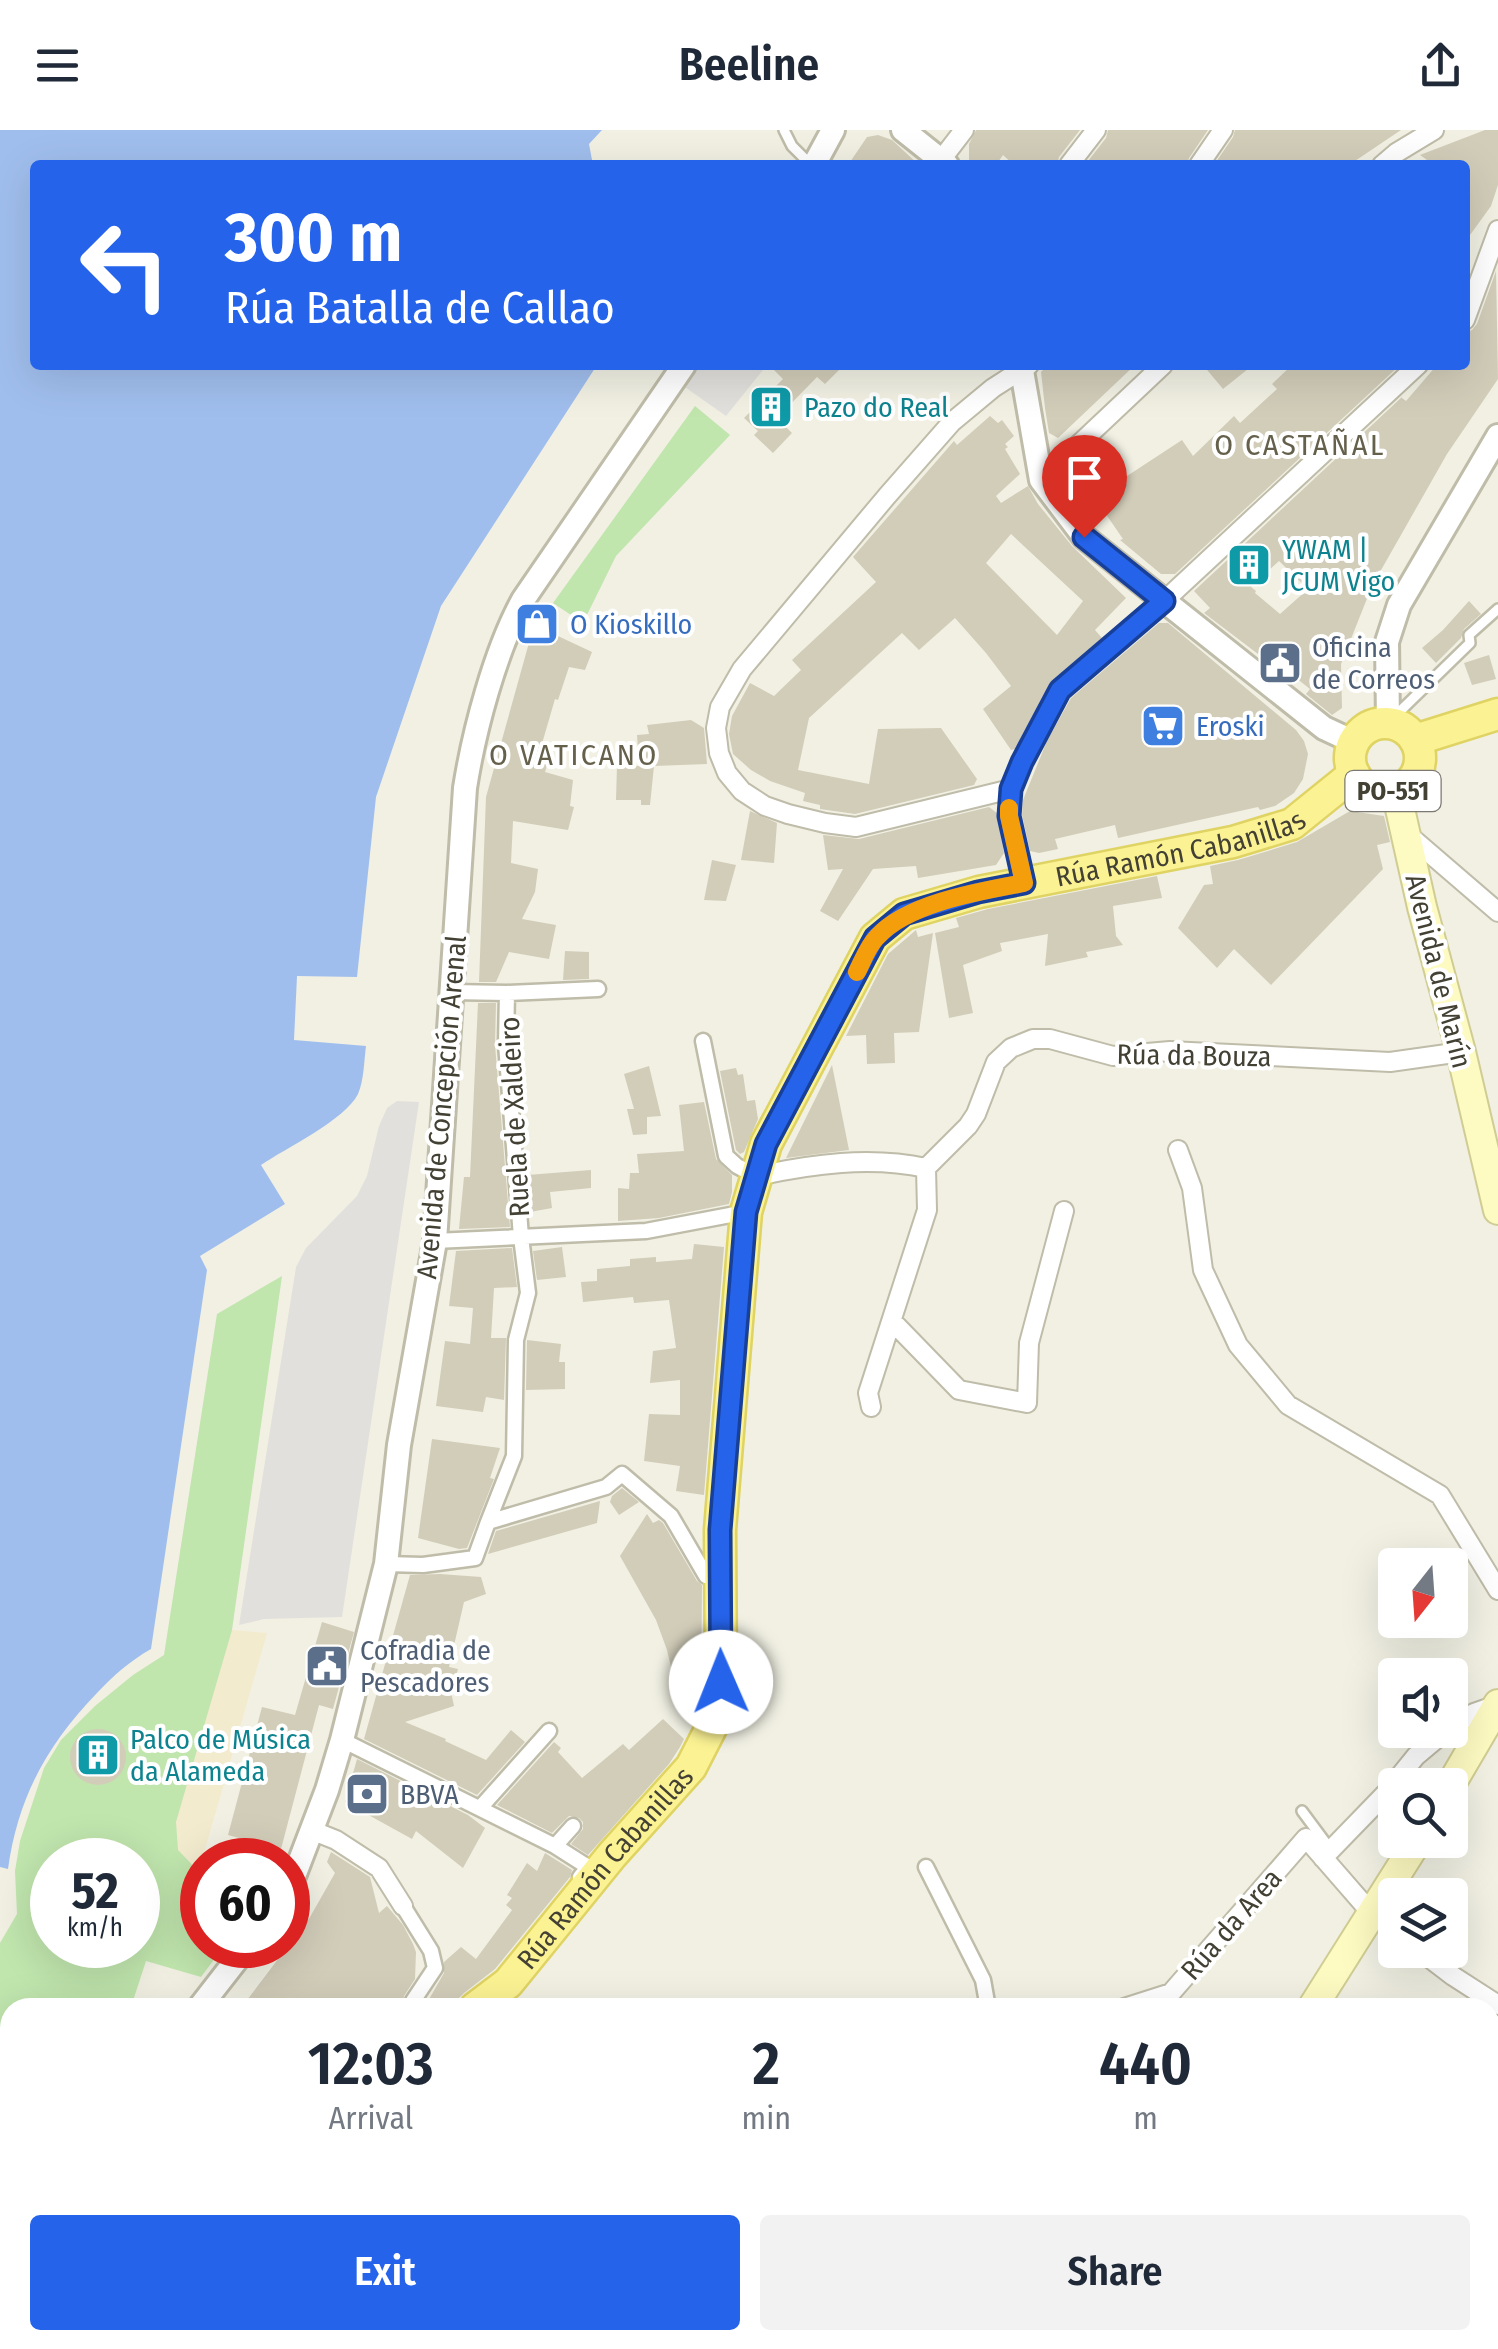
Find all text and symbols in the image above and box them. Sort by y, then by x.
icon: menu [30,38,85,93]
text: Beeline [679,38,819,92]
icon: share [1413,38,1468,93]
text: 300 m [225,196,403,280]
icon: left [60,200,190,330]
text: Rúa Batalla de Callao [225,281,615,335]
building icon: Pazo do Real [748,384,794,430]
place label: Pazo do Real [804,391,949,424]
district label: O CASTAÑAL [1214,427,1386,463]
pin [1042,435,1127,538]
icon: arrive [1057,450,1112,505]
place label: YWAM | JCUM Vigo [1282,533,1395,598]
building icon: YWAM | JCUM Vigo [1226,542,1272,588]
shop icon: O Kioskillo [514,601,560,647]
place label: O Kioskillo [570,608,692,641]
place label: Oficina de Correos [1312,631,1435,696]
public building icon: Oficina de Correos [1257,640,1303,686]
supermarket icon: Eroski [1140,703,1186,749]
place label: Eroski [1196,710,1265,743]
district label: O VATICANO [489,737,659,773]
road number: PO-551 [1346,771,1440,811]
street label: Rúa Ramón Cabanillas [1053,804,1312,894]
street label: Avenida de Marín [1398,871,1479,1071]
street label: Avenida de Concepción Arenal [410,934,473,1280]
street label: Ruela de Xaldeiro [493,1016,536,1218]
street label: Rúa da Bouza [1116,1038,1272,1073]
north arrow [1378,1548,1468,1638]
map controls [1378,1548,1468,1968]
position arrow [669,1630,773,1734]
place label: Cofradia de Pescadores [360,1634,491,1699]
public building icon: Cofradia de Pescadores [304,1643,350,1689]
button: sound [1378,1658,1468,1748]
place label: Palco de Música da Alameda [130,1723,311,1788]
building icon: Palco de Música da Alameda [75,1732,121,1778]
street label: Rúa Ramón Cabanillas [510,1760,700,1976]
button: search [1378,1768,1468,1858]
bank icon: BBVA [344,1771,390,1817]
place label: BBVA [400,1778,459,1811]
speed limit sign: 60 [180,1838,310,1968]
text: 52 [71,1861,119,1921]
street label: Rúa da Area [1174,1862,1289,1987]
button: layers [1378,1878,1468,1968]
text: km/h [67,1913,123,1943]
text: 12:03 [308,2028,434,2100]
text: 2 [753,2028,780,2100]
text: 440 [1099,2028,1192,2100]
text: Arrival [328,2099,413,2137]
text: min [742,2099,791,2137]
text: m [1133,2099,1158,2137]
button: Exit [30,2215,740,2330]
button: Share [760,2215,1470,2330]

